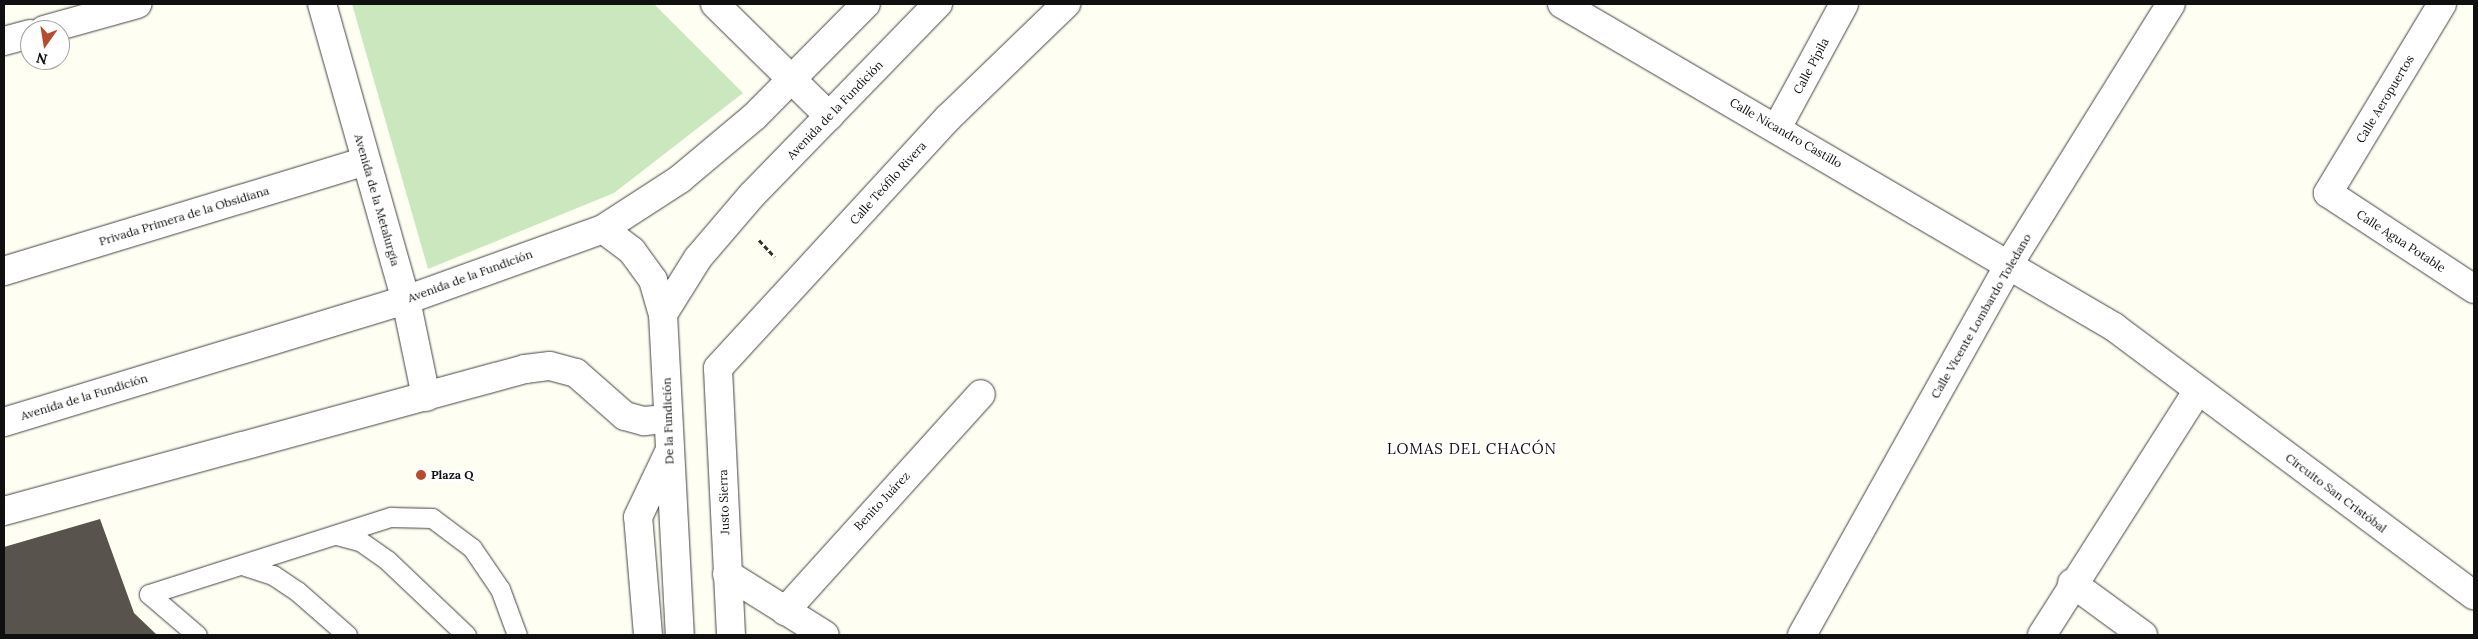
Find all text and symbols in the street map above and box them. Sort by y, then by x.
north arrow [20,20,70,70]
street label: Calle Pípila [1790,36,1832,96]
text: N [35,49,49,69]
street label: Calle Aeropuertos [2353,52,2417,146]
street label: Avenida de la Fundición [784,58,886,162]
street label: Calle Nicandro Castillo [1727,95,1845,171]
street label: Avenida de la Metalurgia [351,132,403,268]
street label: Calle Teófilo Rivera [847,138,929,228]
street label: Privada Primera de la Obsidiana [97,183,271,249]
street label: Calle Agua Potable [2354,207,2448,275]
street label: Calle Vicente Lombardo Toledano [1928,231,2034,401]
street label: Avenida de la Fundición [406,247,534,305]
street label: Avenida de la Fundición [19,371,149,423]
street label: De la Fundición [659,377,677,465]
district label: LOMAS DEL CHACÓN [1385,440,1559,458]
street label: Circuito San Cristóbal [2283,450,2389,536]
place label: Plaza Q [431,468,473,482]
marker: Plaza Q [415,469,427,481]
street label: Justo Sierra [716,469,732,535]
street label: Benito Juárez [851,469,913,533]

